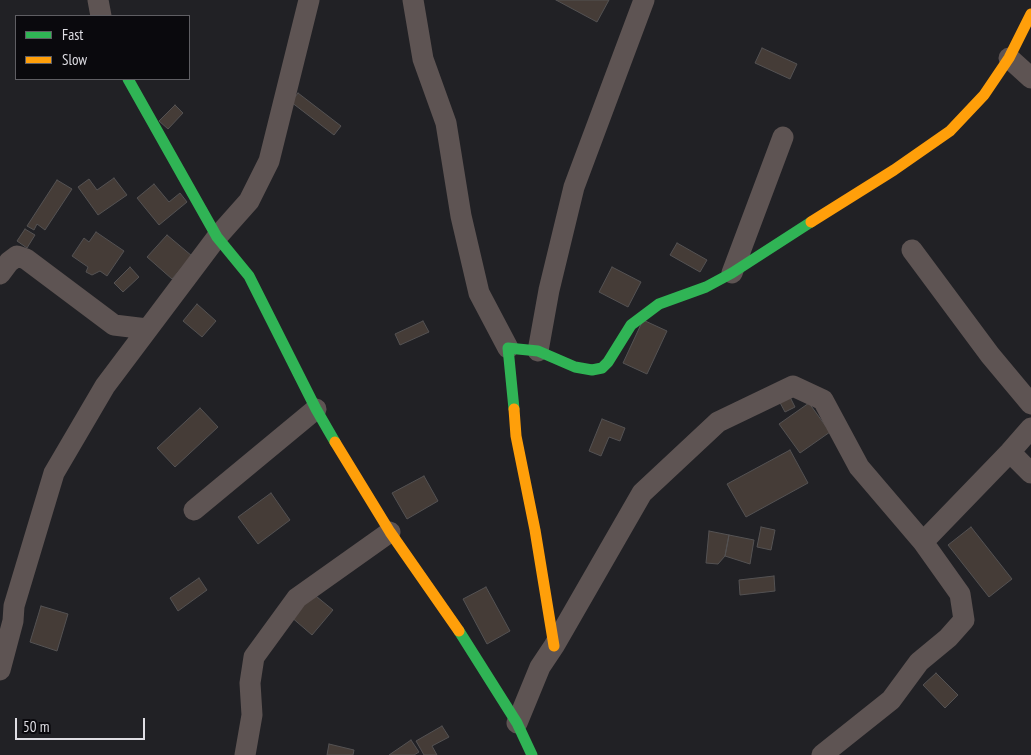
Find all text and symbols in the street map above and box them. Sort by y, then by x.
legend [15,15,190,80]
text: Fast [62,25,83,44]
text: Slow [62,50,87,69]
scale bar [18,708,148,740]
text: 50 m [23,717,49,736]

